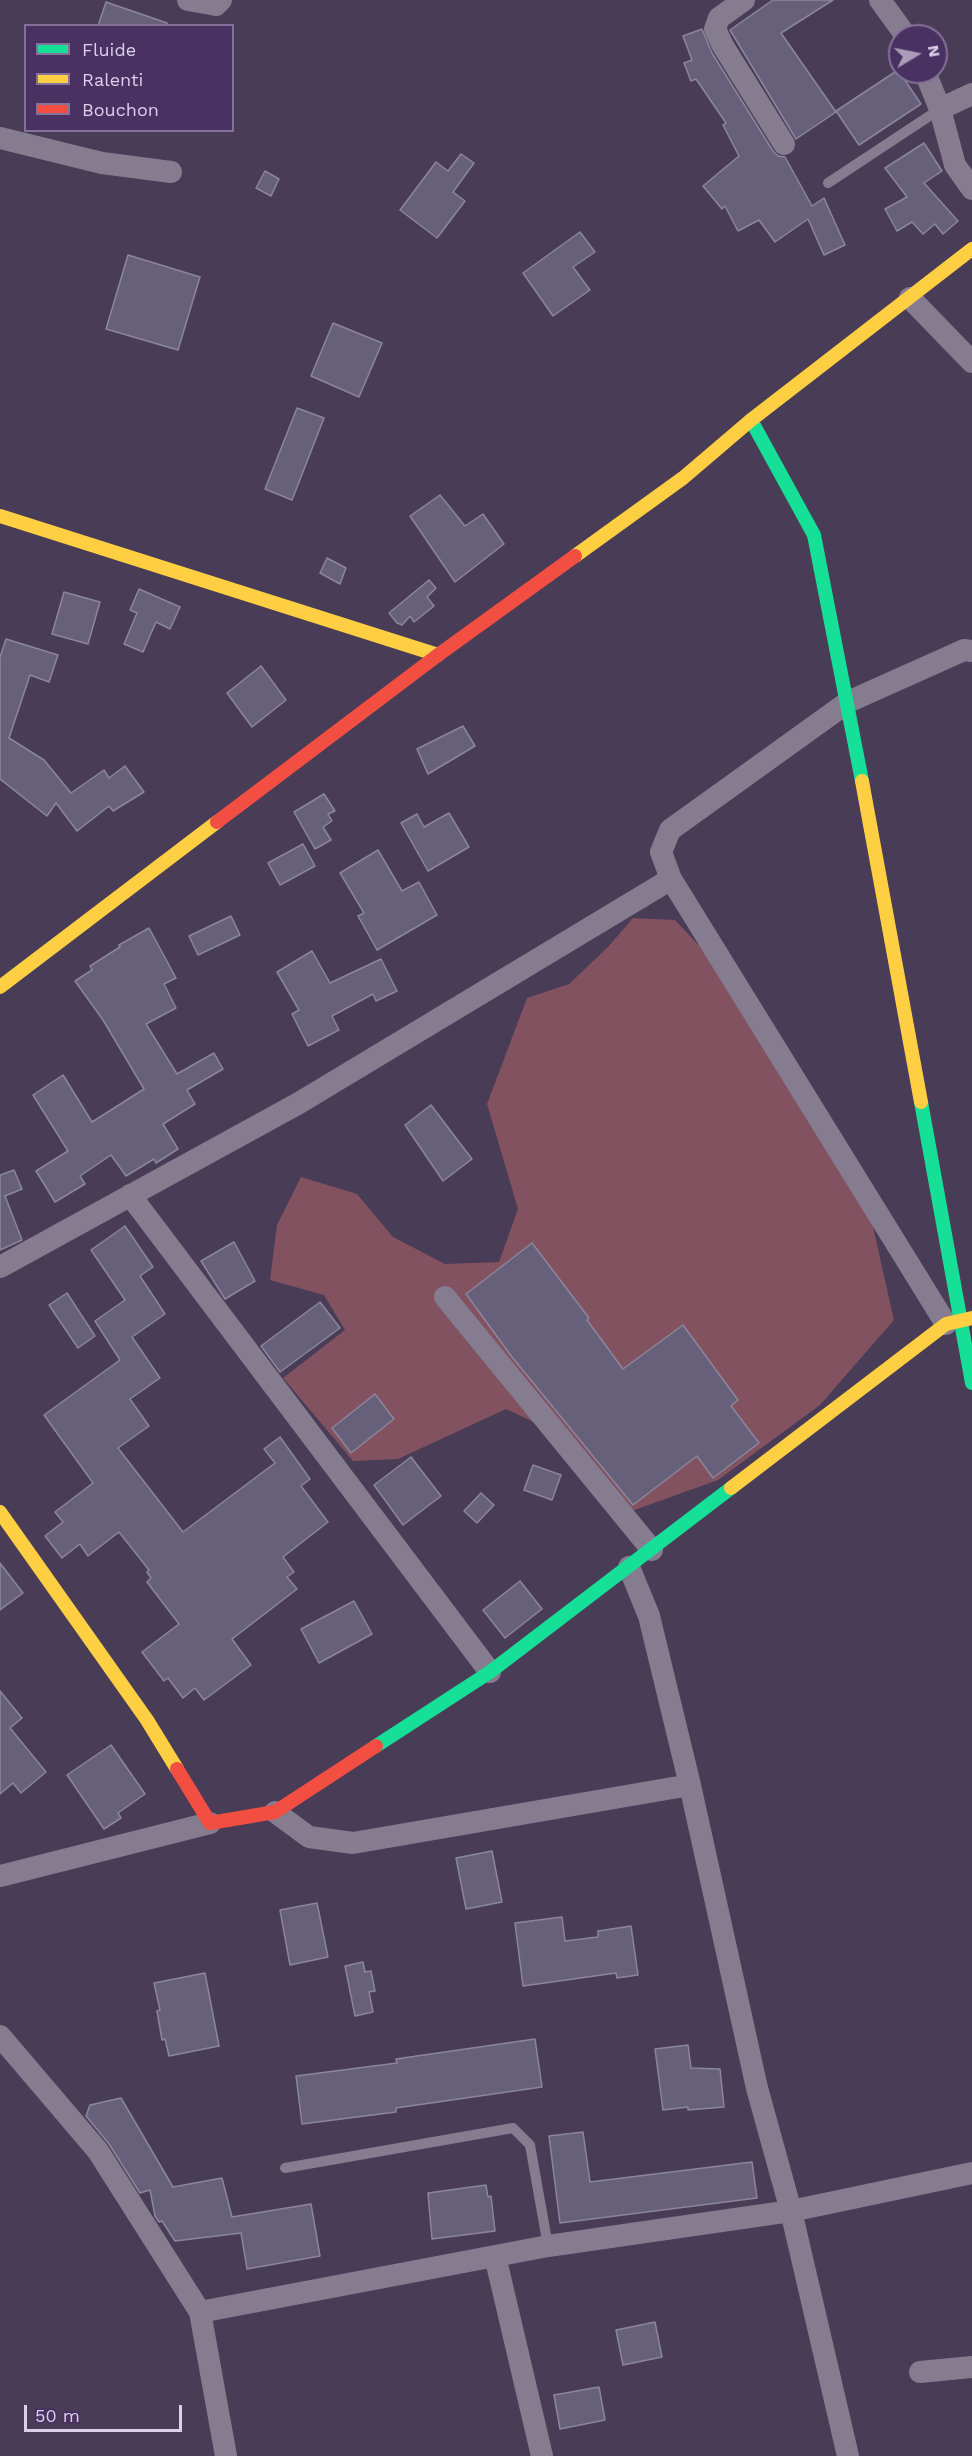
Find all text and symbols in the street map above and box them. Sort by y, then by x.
legend [24,24,234,132]
north arrow [888,24,948,84]
text: Fluide [82,39,136,60]
text: N [924,44,945,59]
text: Ralenti [82,69,143,90]
text: Bouchon [82,99,159,120]
scale bar [27,2393,184,2431]
text: 50 m [35,2405,80,2426]

